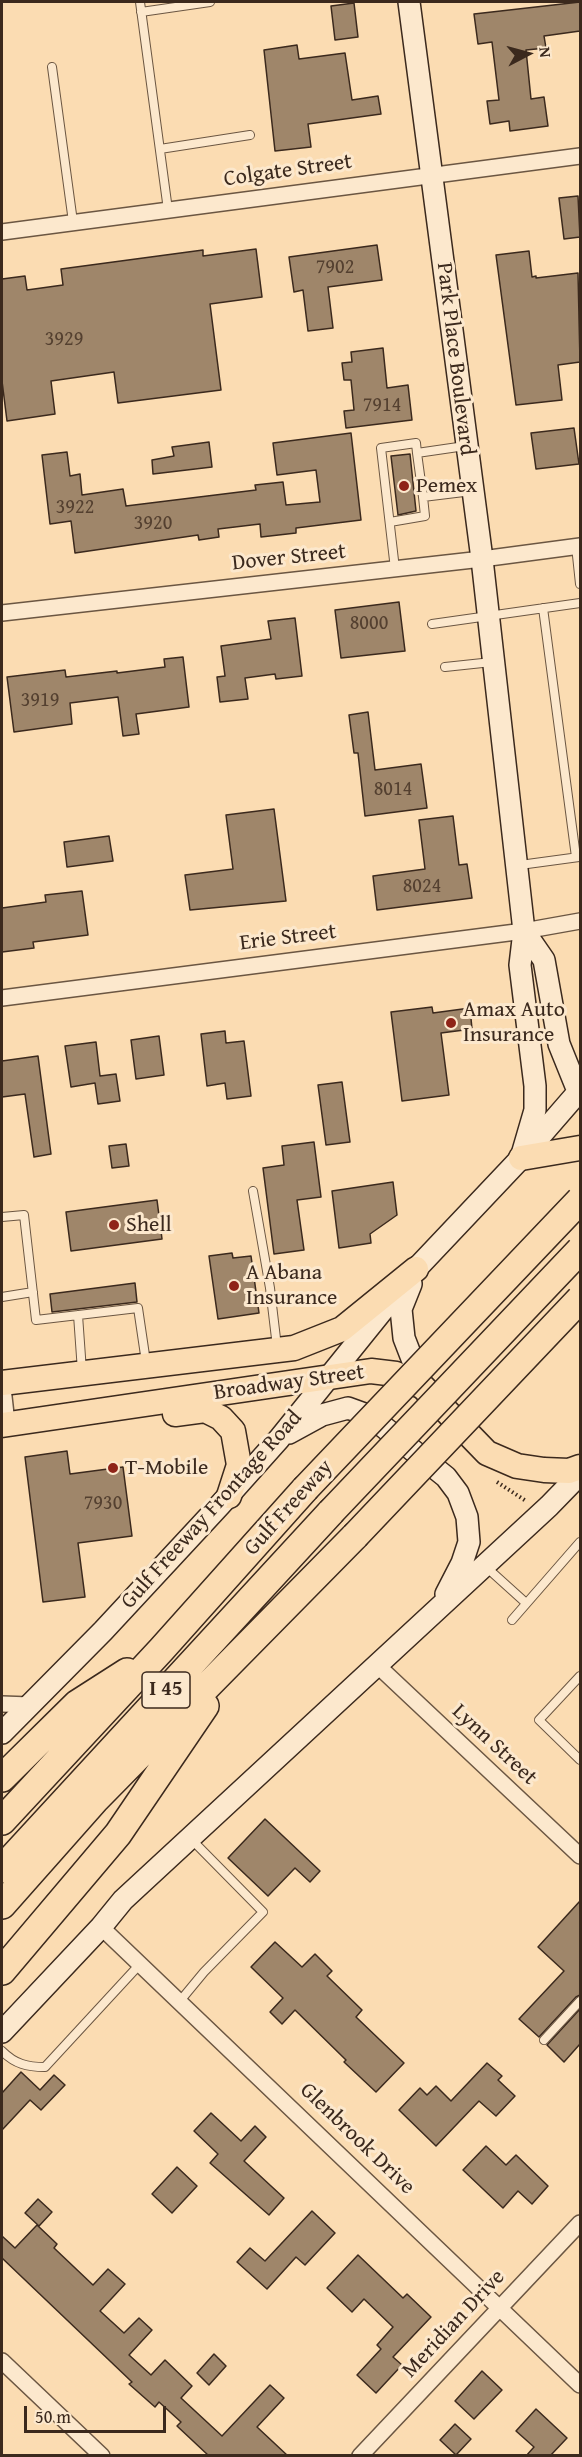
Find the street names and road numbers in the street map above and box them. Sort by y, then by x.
street label: Colgate Street [222,149,354,193]
street label: Park Place Boulevard [430,261,480,457]
street label: Dover Street [231,539,347,577]
street label: Erie Street [238,919,338,957]
street label: Broadway Street [212,1359,366,1407]
street label: Gulf Freeway Frontage Road [116,1405,308,1615]
street label: Gulf Freeway [239,1455,339,1561]
road number: I 45 [142,1672,190,1708]
street label: Lynn Street [446,1699,542,1791]
street label: Glenbrook Drive [294,2077,420,2201]
street label: Meridian Drive [397,2264,511,2384]

